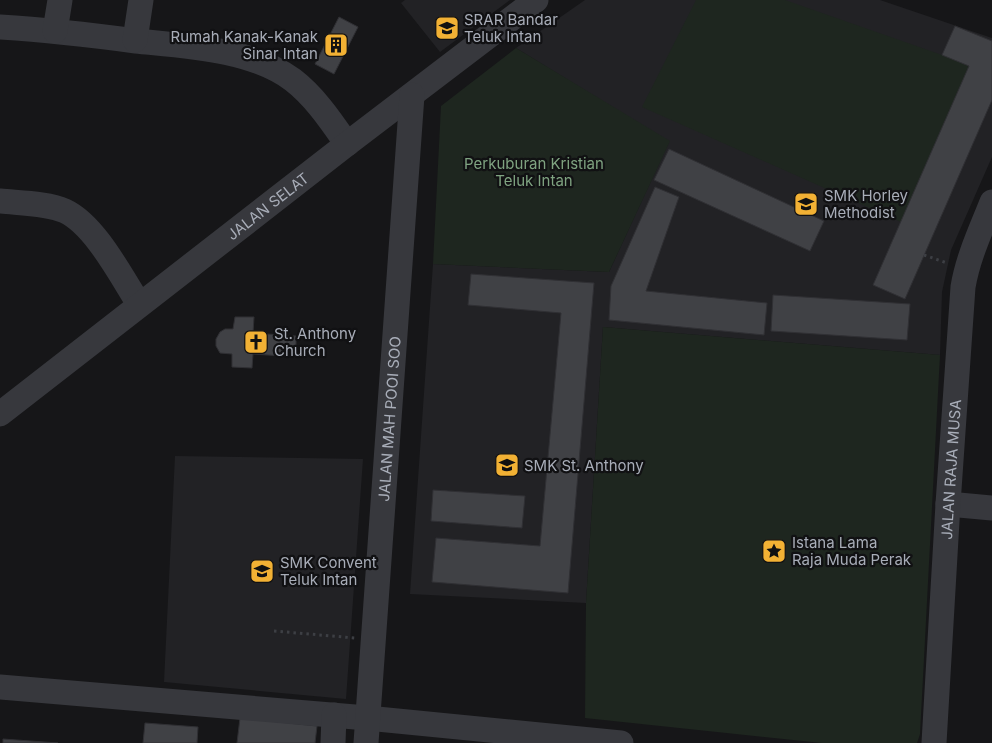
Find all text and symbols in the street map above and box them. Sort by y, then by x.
place label: SRAR Bandar Teluk Intan [464,10,558,46]
school or university icon: SRAR Bandar Teluk Intan [434,15,460,41]
place label: Rumah Kanak-Kanak Sinar Intan [171,27,319,63]
building icon: Rumah Kanak-Kanak Sinar Intan [323,32,349,58]
park label: Perkuburan Kristian Teluk Intan [464,154,604,190]
street label: JALAN SELAT [223,168,312,244]
place label: SMK Horley Methodist [824,186,909,222]
school or university icon: SMK Horley Methodist [793,191,819,217]
place label: St. Anthony Church [274,324,357,360]
church icon: St. Anthony Church [243,329,269,355]
street label: JALAN MAH POOI SOO [374,335,404,502]
street label: JALAN RAJA MUSA [936,399,965,540]
school or university icon: SMK St. Anthony [494,452,520,478]
place label: SMK St. Anthony [524,456,644,475]
place label: Istana Lama Raja Muda Perak [792,533,912,569]
place icon: Istana Lama Raja Muda Perak [761,538,787,564]
place label: SMK Convent Teluk Intan [280,553,377,589]
school or university icon: SMK Convent Teluk Intan [249,558,275,584]

